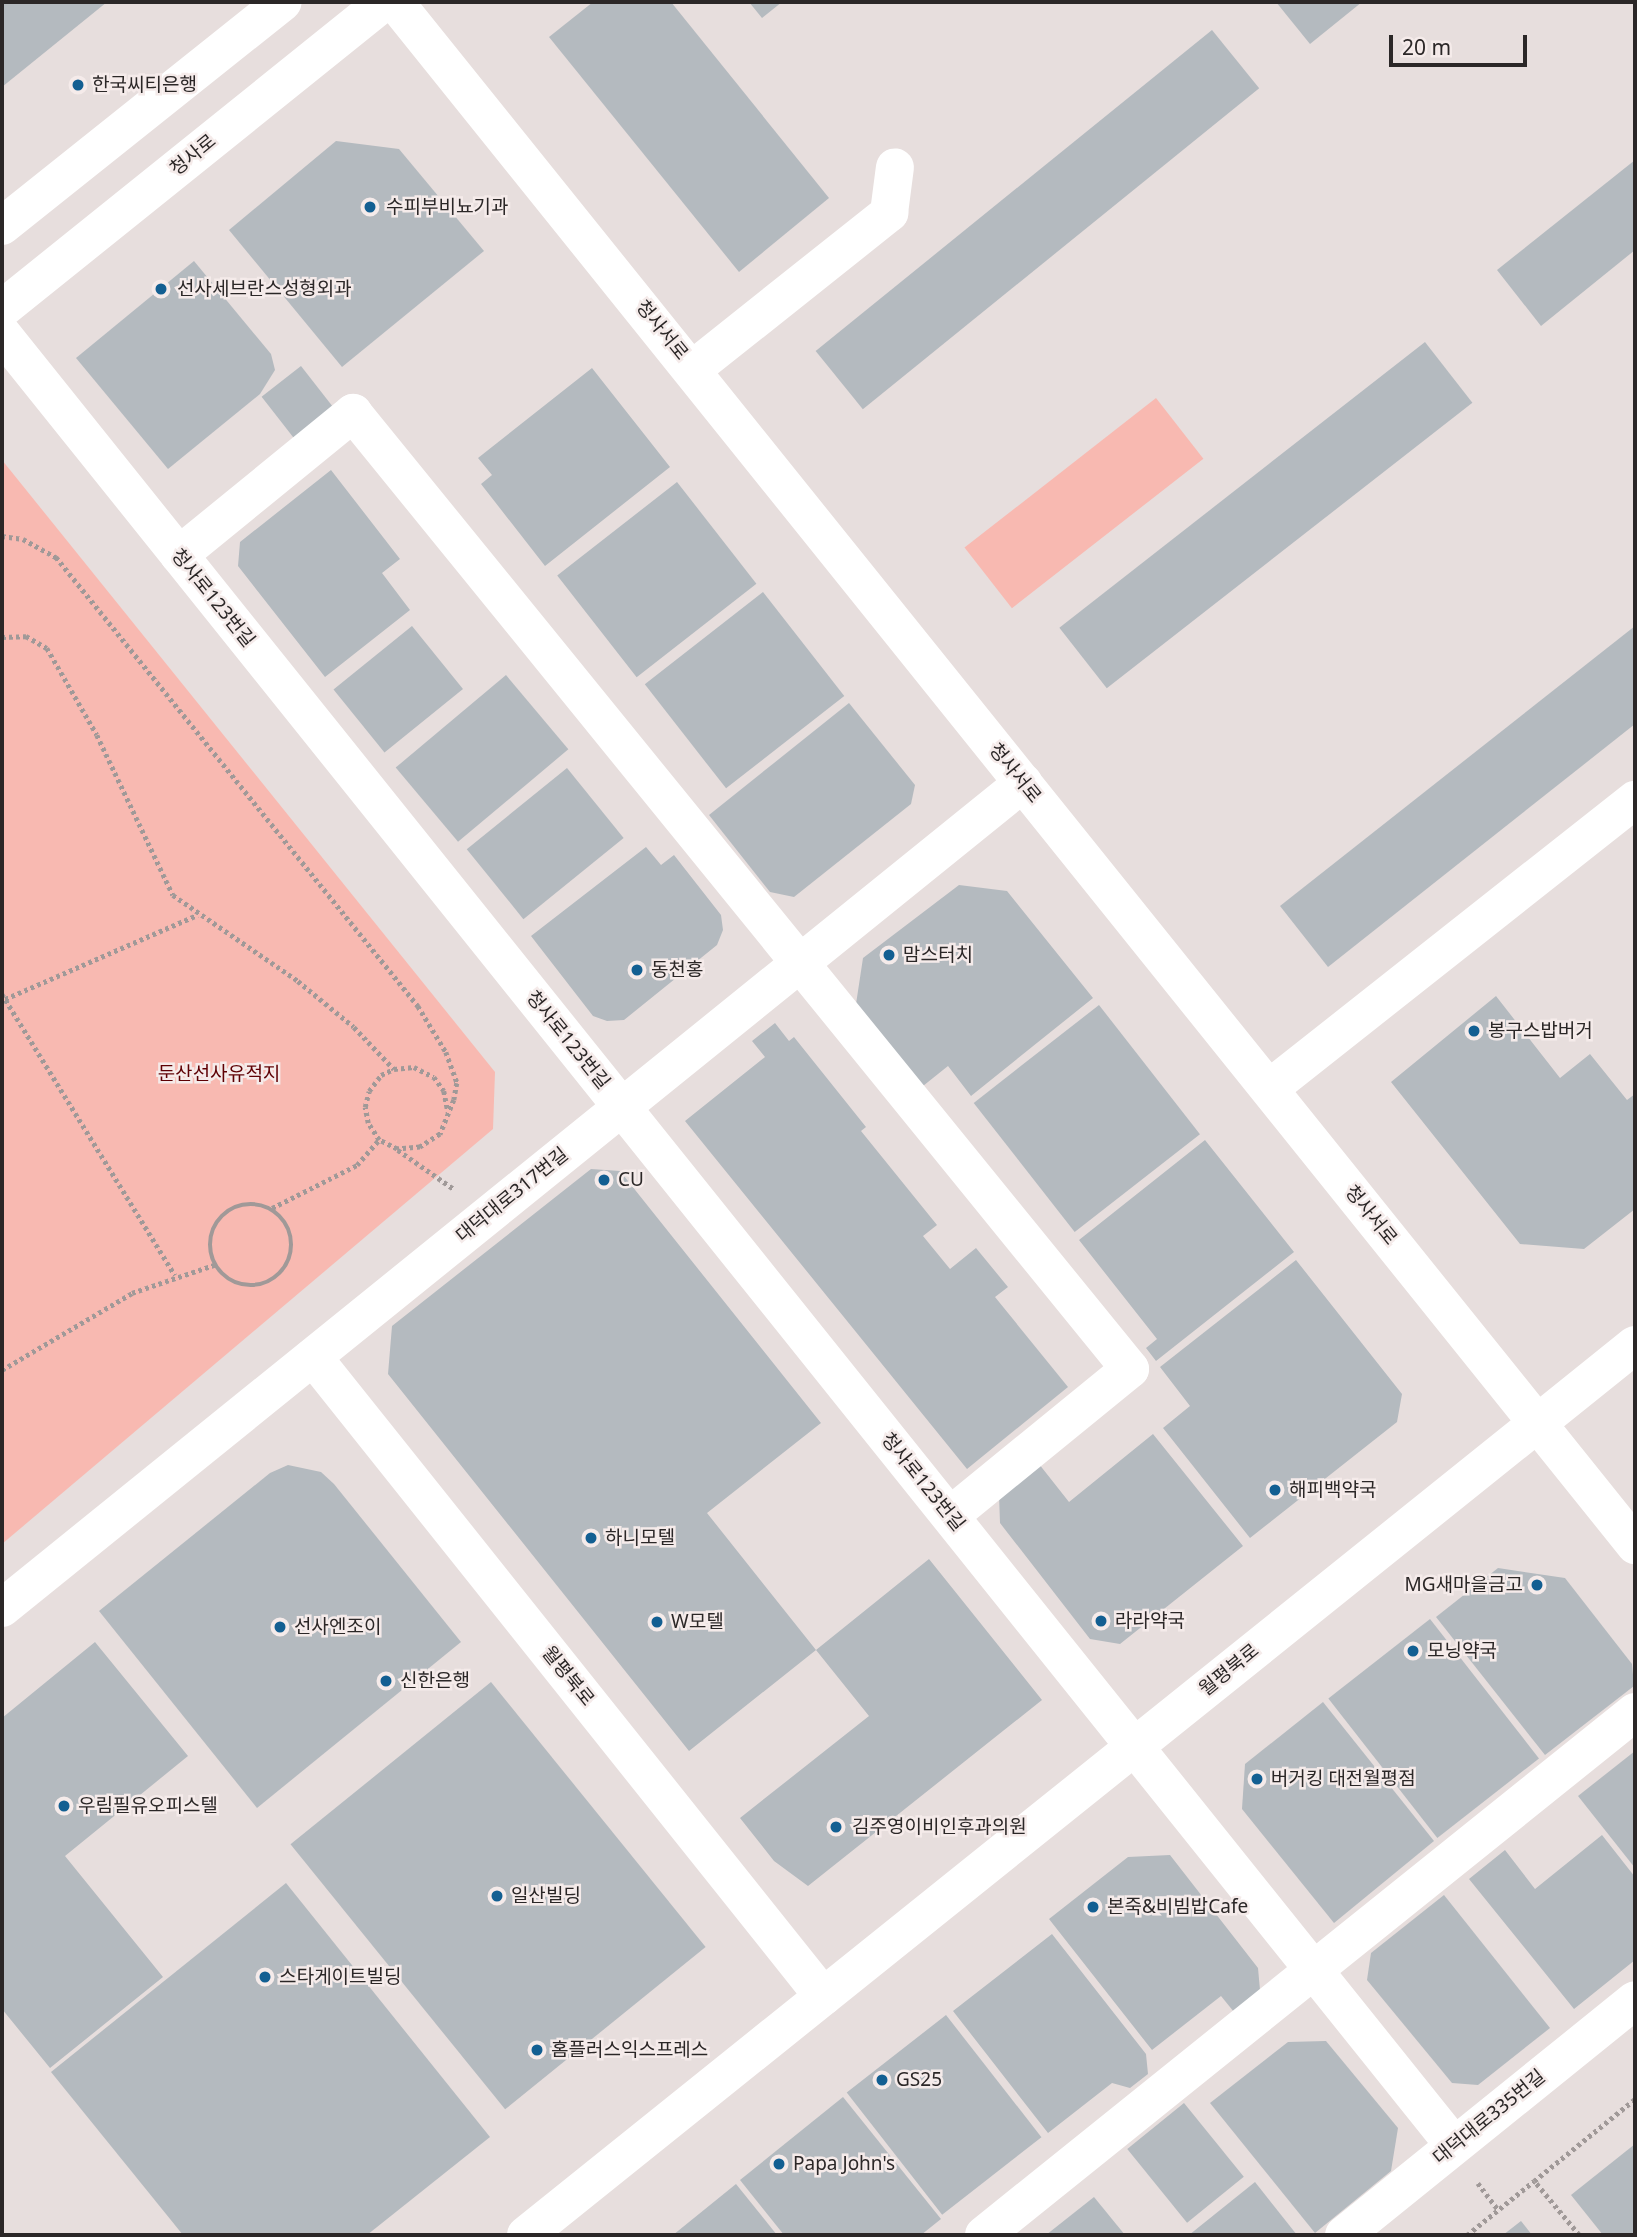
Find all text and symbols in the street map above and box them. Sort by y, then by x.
scale bar [1392,21,1530,65]
text: 20 m [1402,33,1451,61]
place label: 한국씨티은행 [92,74,197,96]
marker: 한국씨티은행 [70,77,86,93]
street label: 청사로 [165,130,221,180]
place label: 수피부비뇨기과 [386,196,508,218]
marker: 수피부비뇨기과 [360,197,380,217]
place label: 선사세브란스성형외과 [177,278,352,300]
marker: 선사세브란스성형외과 [151,279,171,299]
street label: 청사서로 [631,296,693,364]
street label: 청사로123번길 [166,544,260,652]
street label: 청사서로 [984,739,1046,807]
place label: 맘스터치 [903,944,973,966]
marker: 맘스터치 [881,947,897,963]
place label: 동천홍 [651,959,703,981]
marker: 동천홍 [629,962,645,978]
street label: 청사로123번길 [521,986,615,1094]
place label: 봉구스밥버거 [1488,1020,1593,1042]
marker: 봉구스밥버거 [1466,1023,1482,1039]
park label: 둔산선사유적지 [158,1063,280,1085]
street label: 대덕대로317번길 [451,1143,573,1247]
place label: CU [618,1169,644,1191]
marker: CU [596,1172,612,1188]
street label: 청사서로 [1340,1181,1402,1249]
street label: 청사로123번길 [876,1428,970,1536]
place label: 해피백약국 [1289,1479,1376,1501]
marker: 해피백약국 [1267,1482,1283,1498]
place label: 하니모텔 [605,1527,675,1549]
marker: 하니모텔 [583,1530,599,1546]
place label: MG새마을금고 [1405,1574,1523,1596]
marker: MG새마을금고 [1529,1577,1545,1593]
place label: 라라약국 [1115,1610,1185,1632]
place label: W모텔 [671,1611,724,1633]
marker: 라라약국 [1093,1613,1109,1629]
marker: W모텔 [649,1614,665,1630]
place label: 선사엔조이 [294,1616,381,1638]
marker: 선사엔조이 [272,1619,288,1635]
street label: 월평북로 [1195,1639,1263,1701]
place label: 모닝약국 [1427,1640,1497,1662]
street label: 월평북로 [537,1642,599,1710]
marker: 모닝약국 [1405,1643,1421,1659]
place label: 신한은행 [400,1670,470,1692]
marker: 신한은행 [378,1673,394,1689]
place label: 버거킹 대전월평점 [1271,1768,1416,1790]
marker: 버거킹 대전월평점 [1249,1771,1265,1787]
place label: 우림필유오피스텔 [78,1795,218,1817]
marker: 우림필유오피스텔 [56,1798,72,1814]
place label: 김주영이비인후과의원 [852,1816,1027,1838]
marker: 김주영이비인후과의원 [826,1817,846,1837]
place label: 일산빌딩 [511,1885,581,1907]
marker: 일산빌딩 [489,1888,505,1904]
place label: 본죽&비빔밥Cafe [1107,1896,1248,1918]
marker: 본죽&비빔밥Cafe [1085,1899,1101,1915]
place label: 스타게이트빌딩 [279,1966,401,1988]
marker: 스타게이트빌딩 [257,1969,273,1985]
place label: 홈플러스익스프레스 [551,2039,708,2061]
marker: 홈플러스익스프레스 [529,2042,545,2058]
street label: 대덕대로335번길 [1428,2065,1550,2169]
place label: GS25 [896,2069,942,2091]
marker: GS25 [874,2072,890,2088]
place label: Papa John's [793,2153,895,2175]
marker: Papa John's [771,2156,787,2172]

